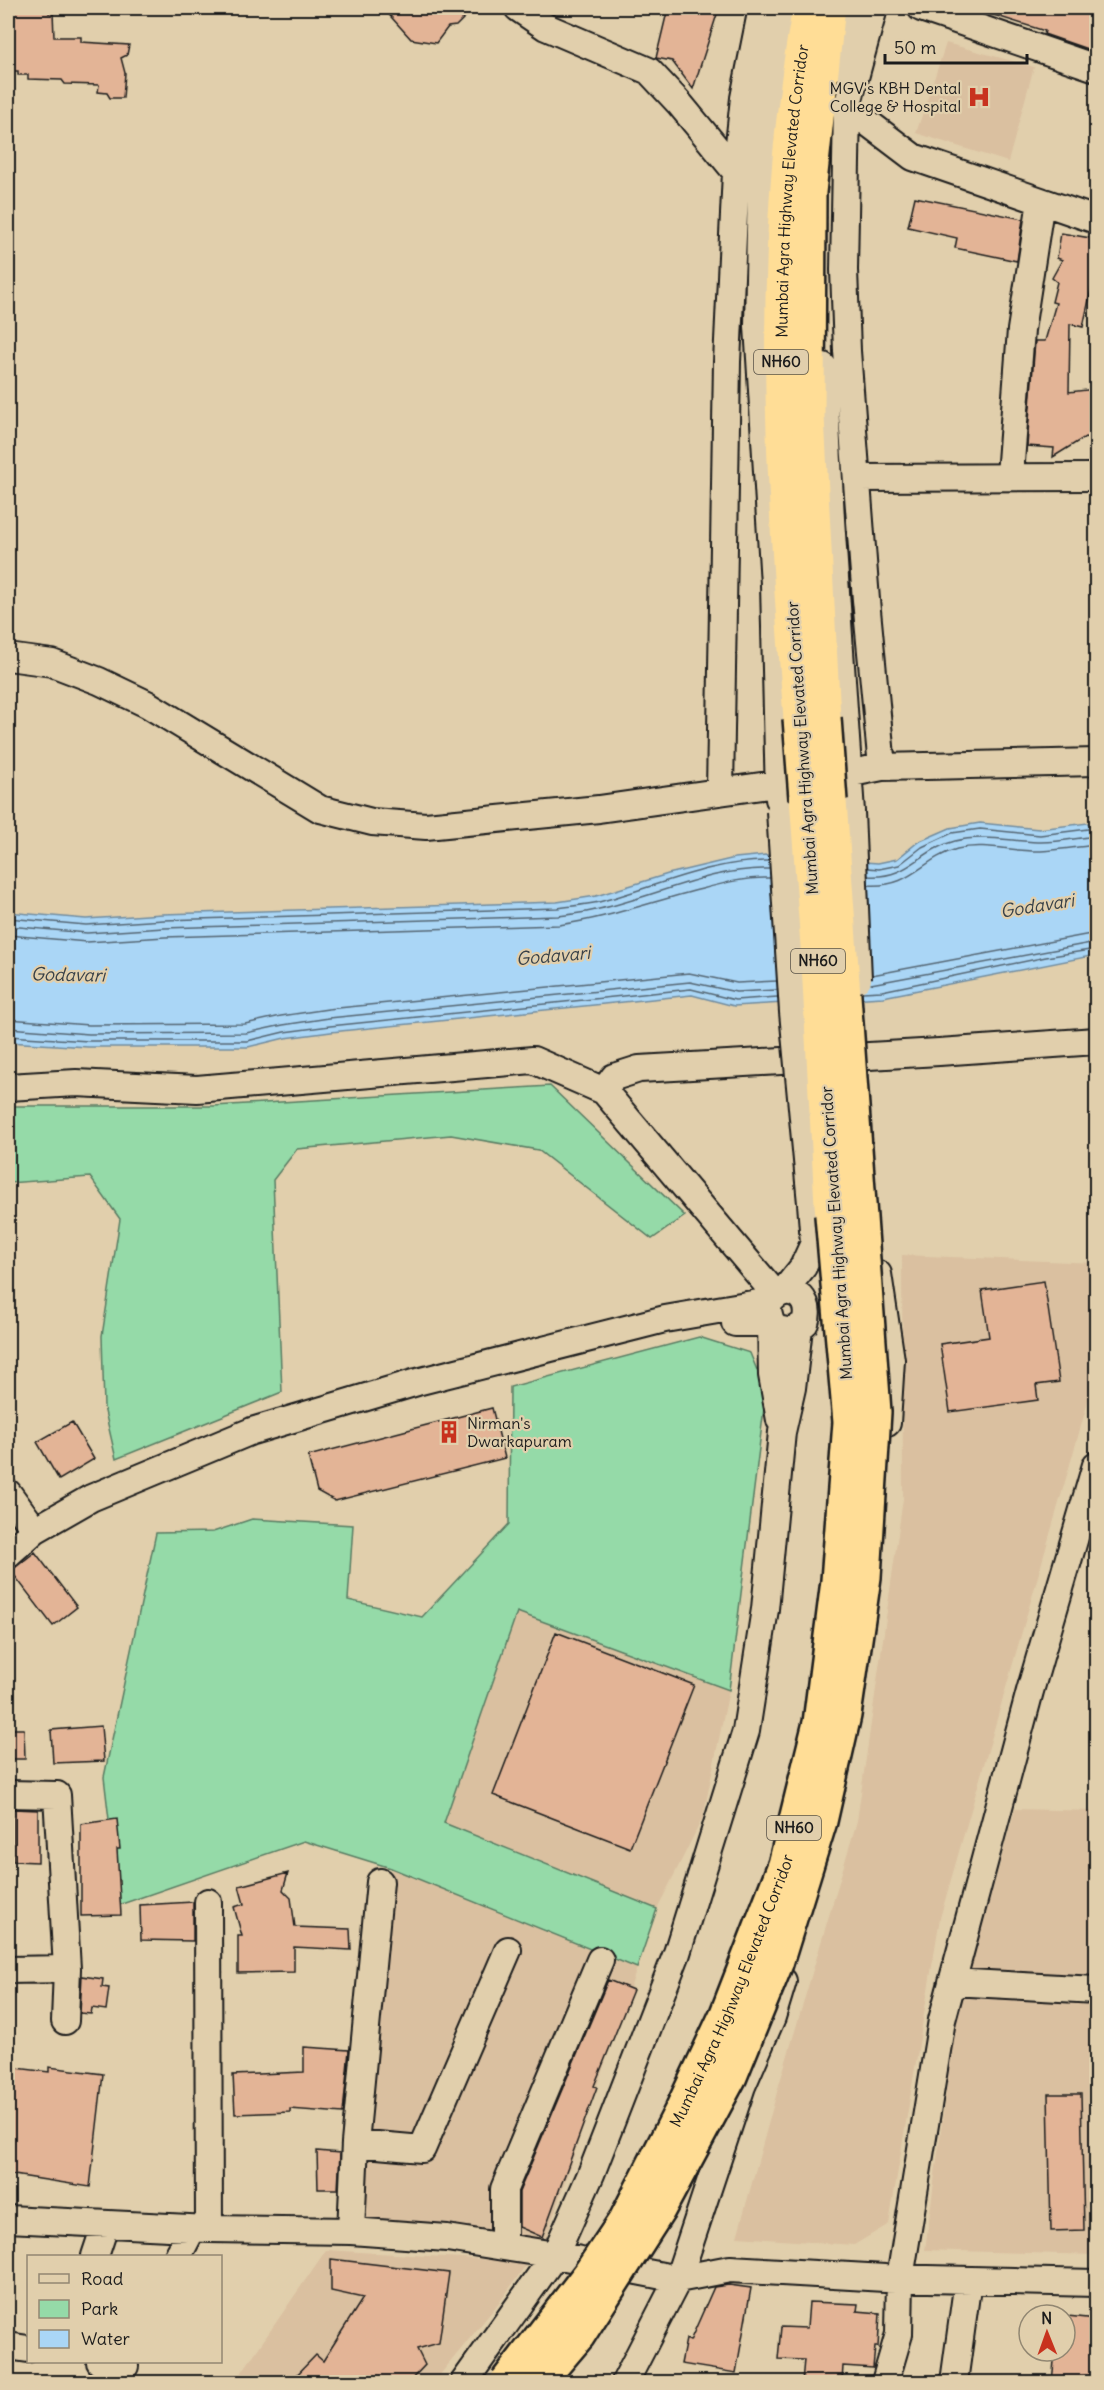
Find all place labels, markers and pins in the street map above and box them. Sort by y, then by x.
place label: MGV's KBH Dental College & Hospital [829,78,961,116]
hospital icon: MGV's KBH Dental College & Hospital [966,84,992,110]
place label: Nirman's Dwarkapuram [467,1413,572,1451]
building icon: Nirman's Dwarkapuram [436,1419,462,1445]

